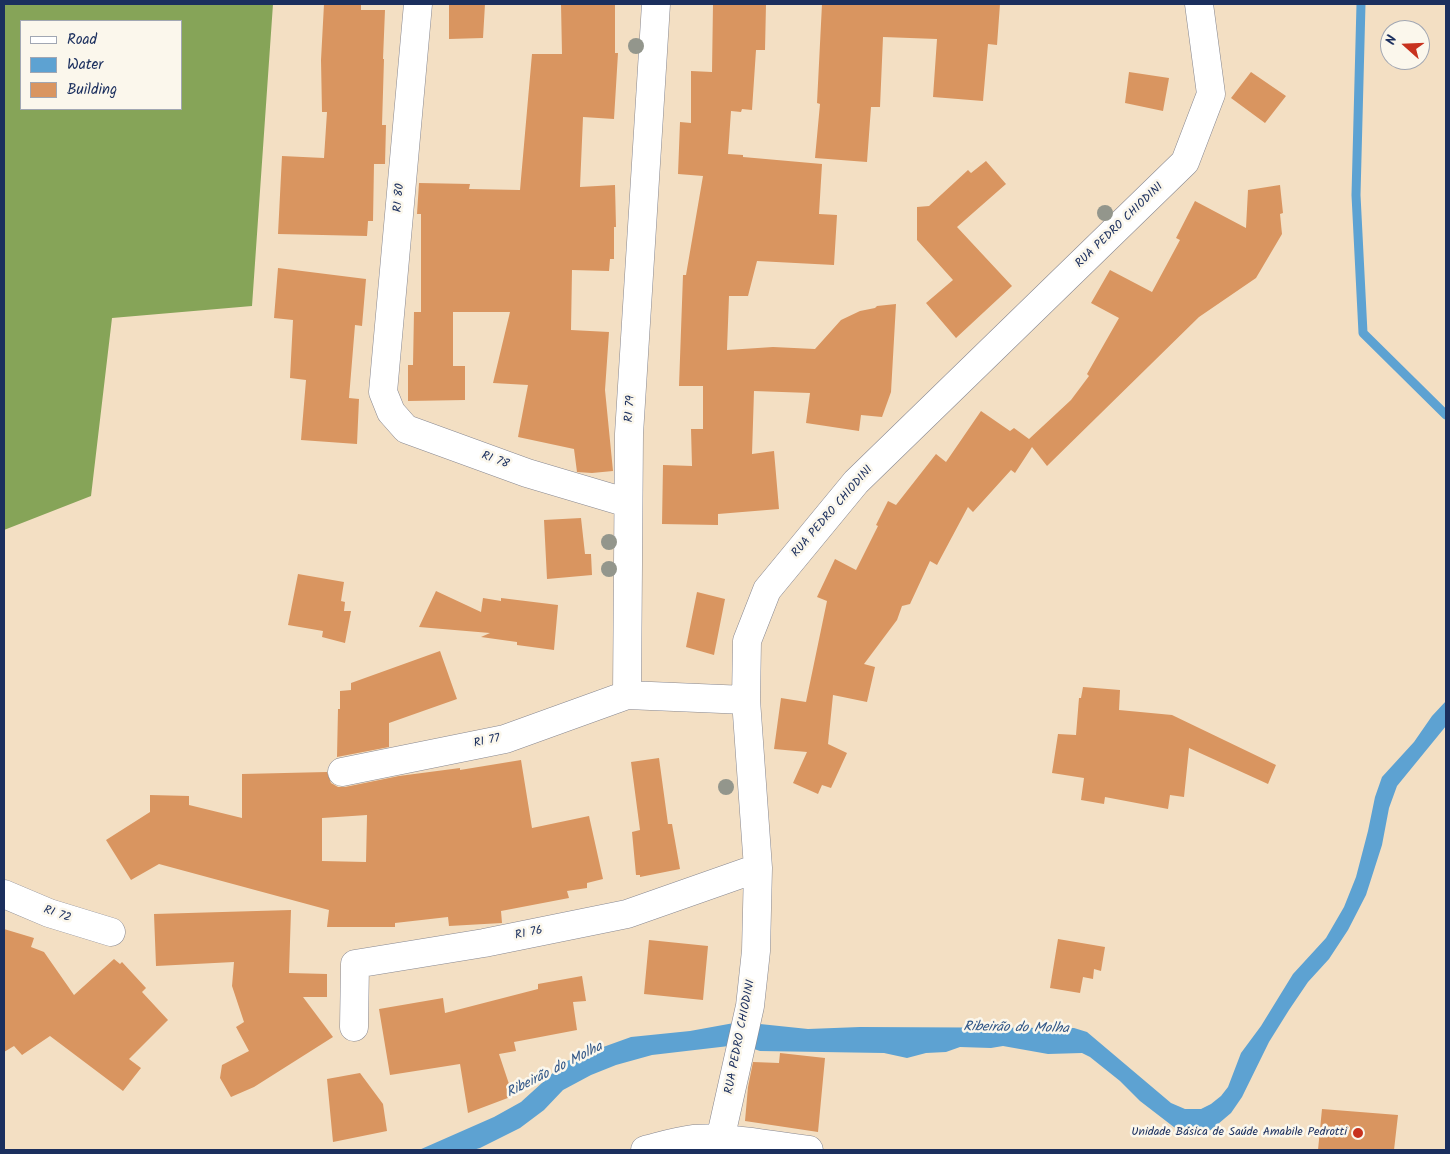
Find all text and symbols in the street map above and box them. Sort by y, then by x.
legend [20,20,182,110]
north arrow [1380,20,1430,70]
text: Road [67,28,97,52]
text: N [1380,32,1404,48]
text: Water [67,53,103,77]
text: Building [67,78,117,102]
street label: RUA PEDRO CHIODINI [1073,180,1167,272]
street label: RI 80 [392,183,408,213]
street label: RI 79 [623,395,639,423]
street label: RI 78 [479,449,511,473]
street label: RUA PEDRO CHIODINI [789,463,877,561]
street label: RI 77 [472,732,502,752]
street label: RI 72 [41,904,73,926]
street label: RI 76 [514,924,544,944]
street label: RUA PEDRO CHIODINI [723,979,759,1095]
water label: Ribeirão do Molha [963,1020,1069,1038]
water label: Ribeirão do Molha [504,1040,606,1102]
place label: Unidade Básica de Saúde Amabile Pedrotti [1131,1126,1347,1140]
marker: Unidade Básica de Saúde Amabile Pedrotti [1351,1126,1365,1140]

